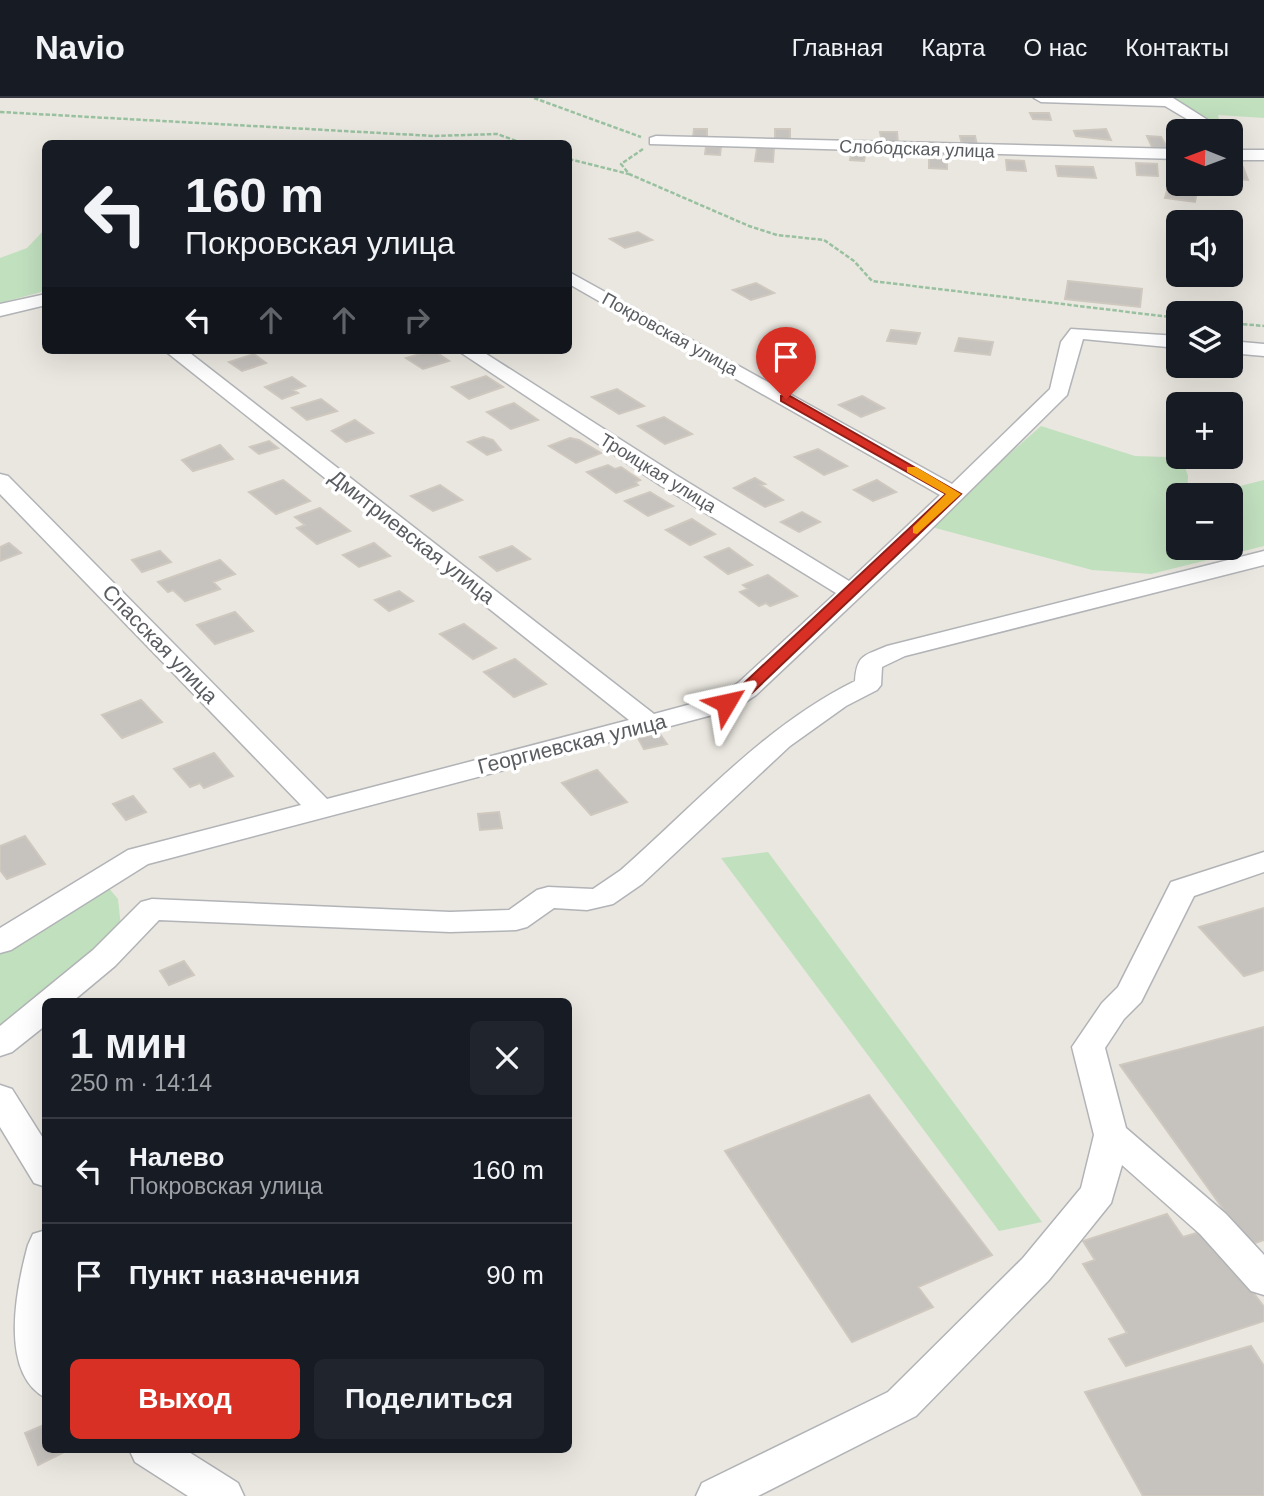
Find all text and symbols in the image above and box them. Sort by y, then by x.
text: Navio [35,29,125,66]
text: Главная [792,34,883,61]
text: Карта [921,34,985,61]
text: О нас [1023,34,1087,61]
text: Контакты [1125,34,1229,61]
north arrow [1166,119,1242,196]
map controls [1166,119,1243,560]
street label: Слободская улица [839,136,996,162]
icon: left [70,168,161,259]
text: 160 m [185,168,324,222]
button: sound [1166,210,1243,287]
text: Покровская улица [185,225,455,261]
street label: Покровская улица [599,288,742,380]
icon: left [179,301,217,339]
icon: ahead [252,301,290,339]
icon: ahead [325,301,363,339]
icon: right [398,301,436,339]
button: layers [1166,301,1243,378]
pin [756,327,816,399]
icon: arrive [767,338,805,376]
button: + [1166,392,1243,469]
street label: Троицкая улица [596,429,720,517]
street label: Дмитриевская улица [325,465,500,608]
button: − [1166,483,1243,560]
street label: Спасская улица [98,580,223,708]
position arrow [689,666,763,740]
street label: Георгиевская улица [475,709,669,778]
text: 1 мин [70,1020,187,1067]
button: close [470,1021,544,1095]
text: 250 m · 14:14 [70,1070,212,1096]
text: Налево [129,1142,224,1172]
icon: left [70,1152,108,1190]
text: 160 m [472,1155,544,1185]
text: Покровская улица [129,1173,323,1199]
icon: arrive [70,1257,108,1295]
text: Пункт назначения [129,1260,360,1290]
text: 90 m [486,1260,544,1290]
button: Выход [70,1359,300,1439]
button: Поделиться [314,1359,544,1439]

